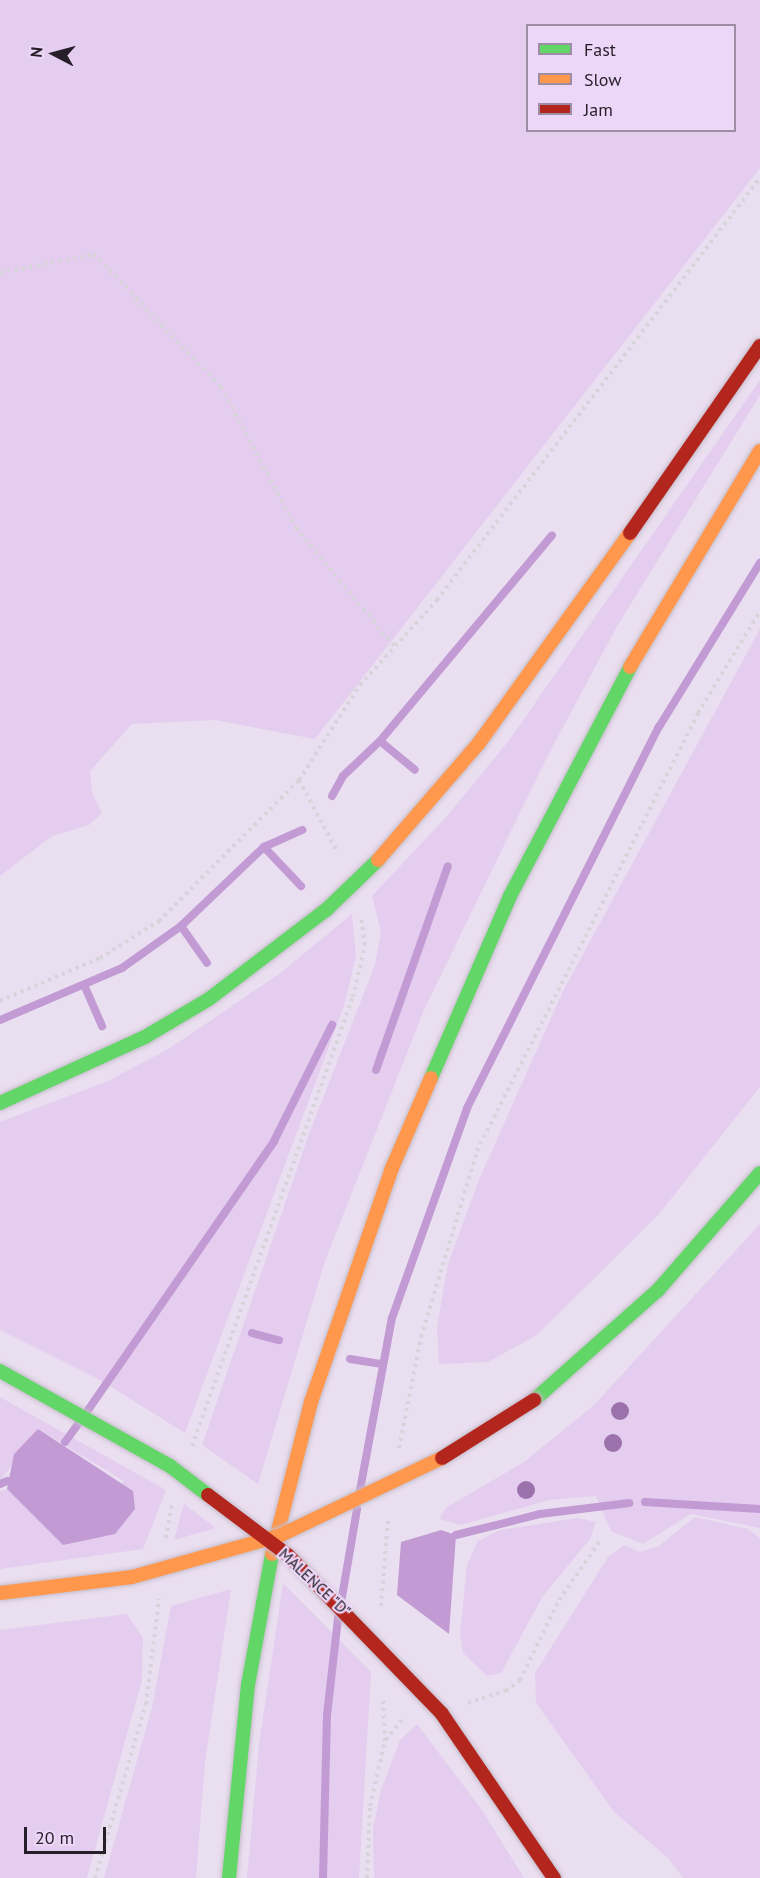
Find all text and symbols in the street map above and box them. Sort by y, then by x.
north arrow [24,24,84,84]
legend [526,24,736,132]
text: Fast [584,38,616,61]
text: N [26,46,47,58]
text: Slow [584,68,622,91]
text: Jam [584,98,613,121]
street label: MALENCE "D" [275,1544,355,1620]
scale bar [27,1815,110,1853]
text: 20 m [35,1826,74,1849]

